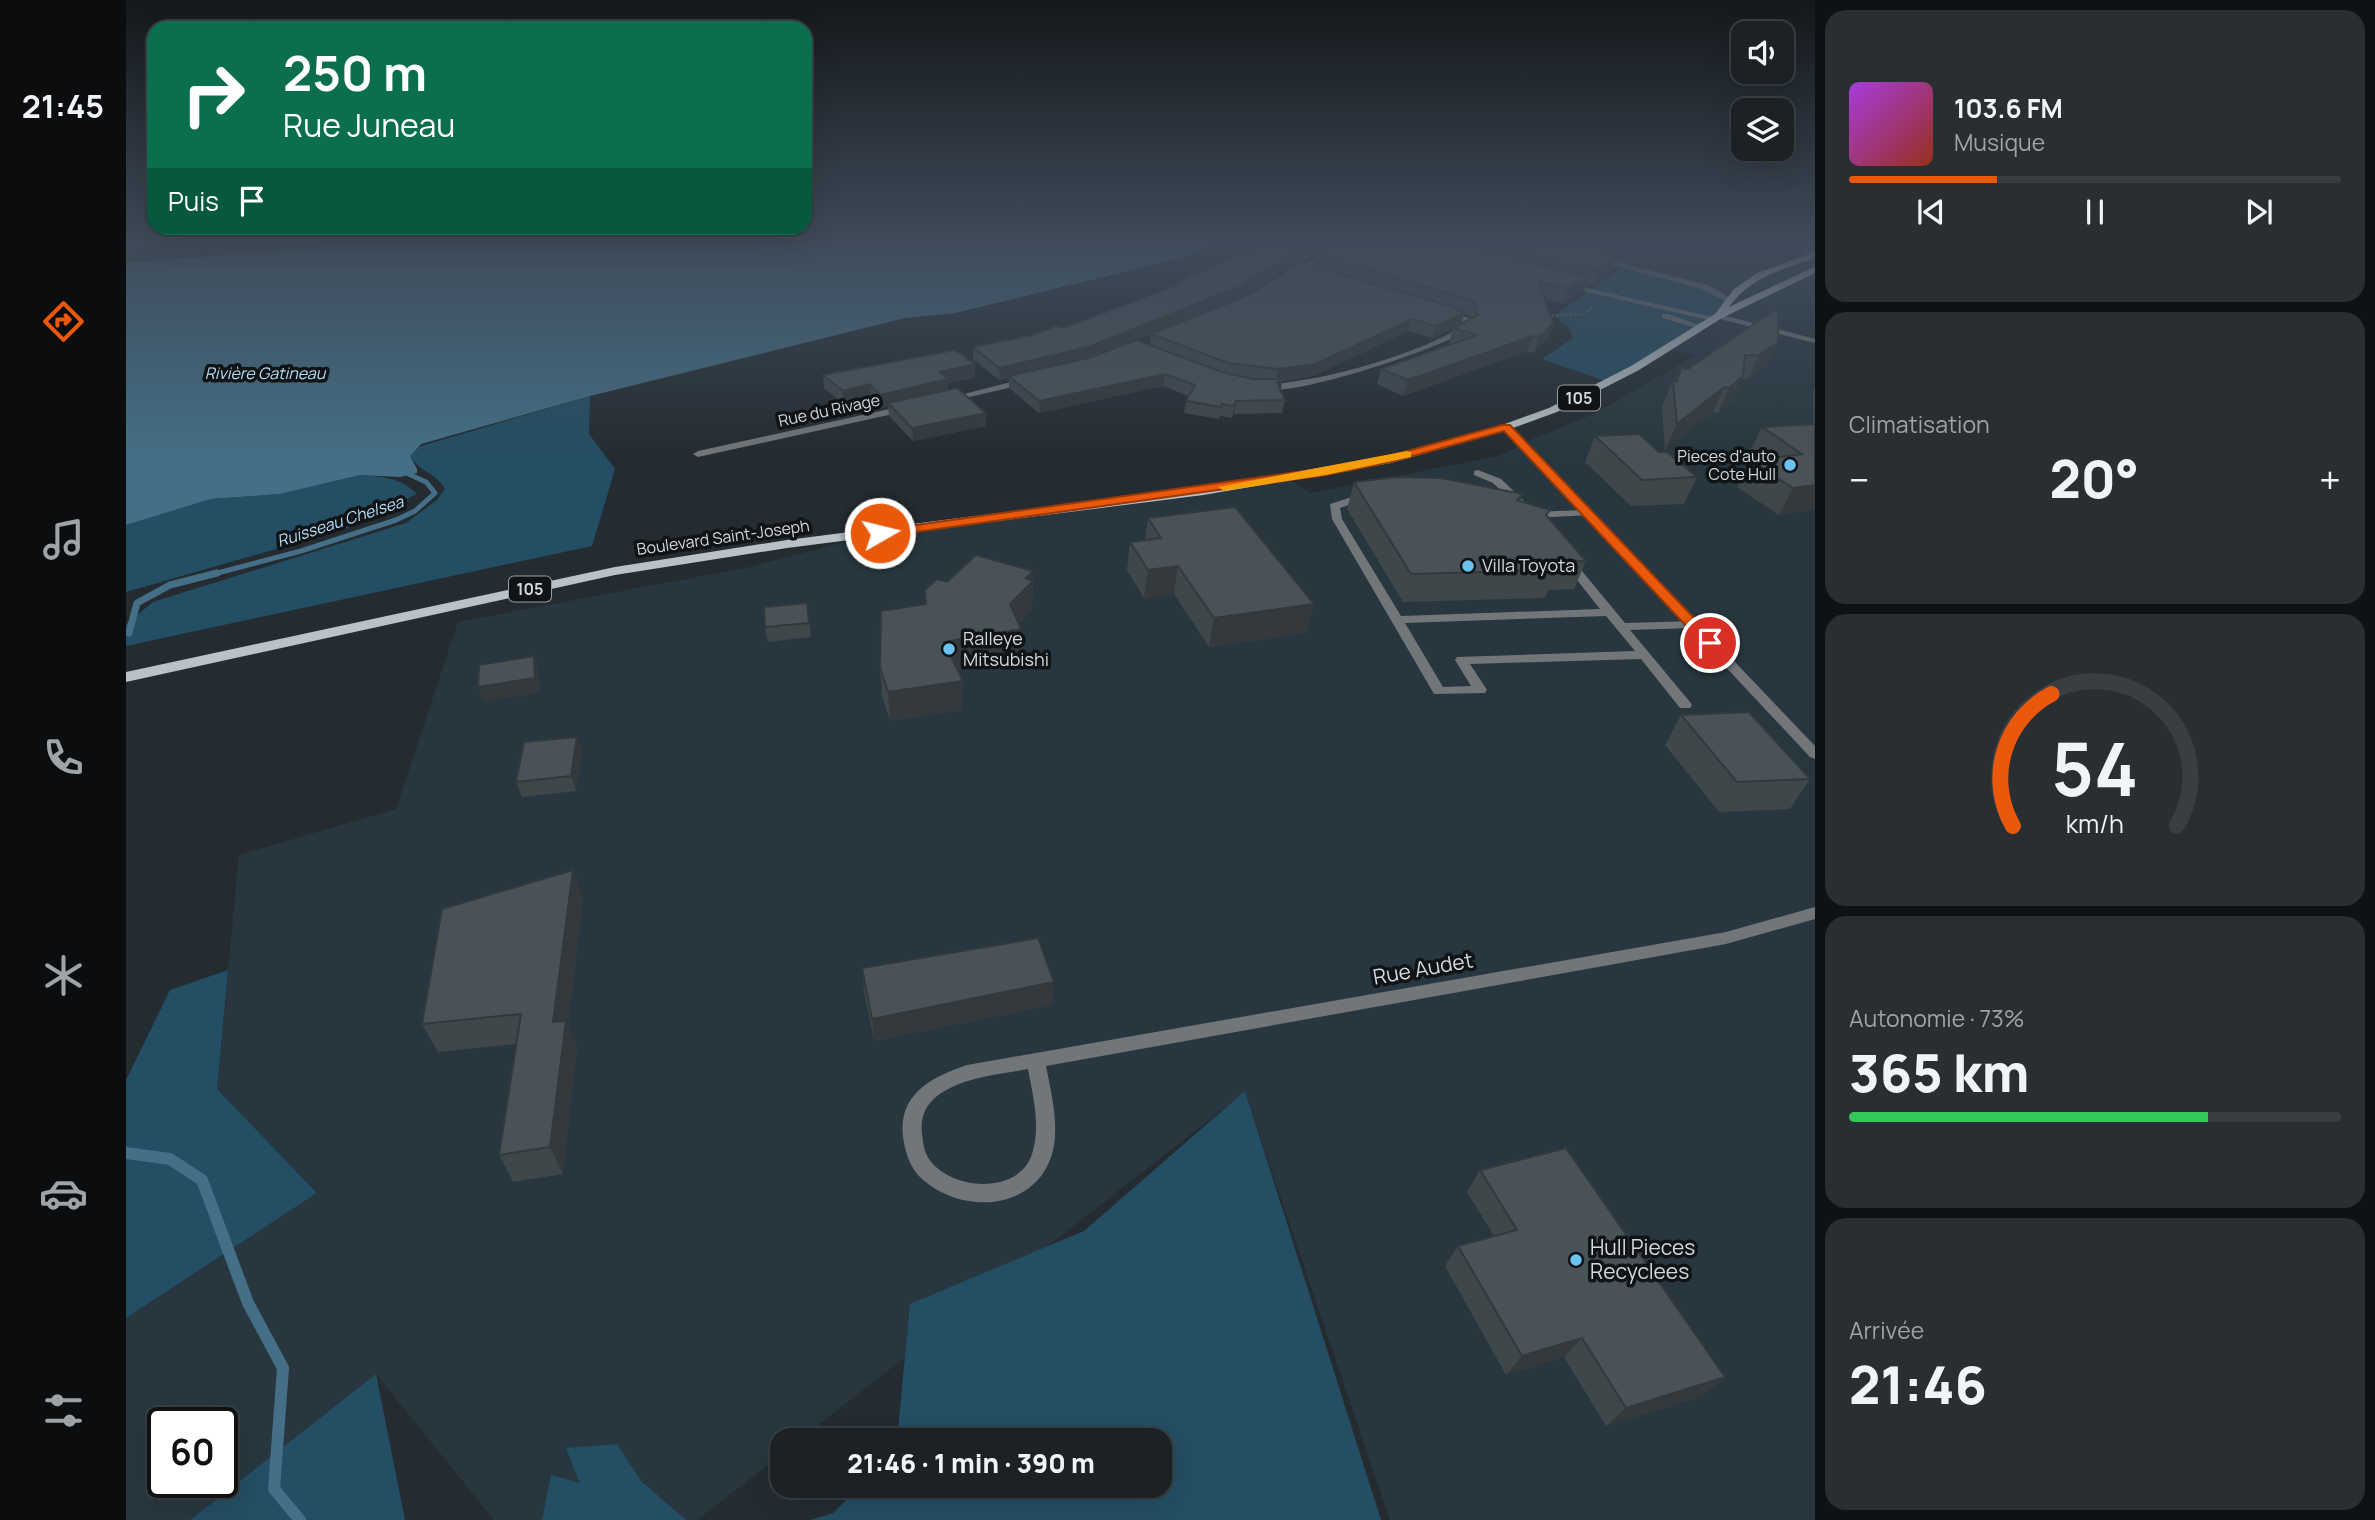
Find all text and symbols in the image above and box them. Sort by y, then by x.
map controls [1731,21,1794,161]
button: sound [1731,21,1794,84]
text: 250 m [283,39,427,106]
icon: right [168,49,259,140]
text: 21:45 [22,84,104,128]
text: 103.6 FM [1954,90,2063,126]
button: layers [1731,98,1794,161]
text: Rue Juneau [283,103,455,147]
text: Musique [1954,126,2045,158]
icon: arrive [233,182,271,220]
text: Puis [168,183,219,219]
icon: previous [1912,193,1950,231]
icon: pause [2076,193,2114,231]
icon: next [2240,193,2278,231]
icon: directions [39,297,88,346]
water label: Rivière Gatineau [205,362,327,384]
road number: 105 [1558,386,1600,410]
street label: Rue du Rivage [776,388,882,432]
text: Climatisation [1849,408,1990,440]
text: 20° [2049,443,2139,514]
place label: Pieces d'auto Cote Hull [1677,445,1776,485]
text: − [1849,453,1870,505]
text: + [2319,453,2341,505]
marker: Pieces d'auto Cote Hull [1782,457,1798,473]
water label: Ruisseau Chelsea [274,490,407,552]
position arrow [843,496,917,570]
street label: Boulevard Saint-Joseph [635,514,811,560]
icon: music [39,515,88,564]
place label: Villa Toyota [1482,553,1575,577]
marker: Villa Toyota [1460,558,1476,574]
road number: 105 [509,576,551,602]
pin [1680,613,1740,673]
icon: arrive [1691,624,1729,662]
place label: Ralleye Mitsubishi [963,626,1049,671]
marker: Ralleye Mitsubishi [941,641,957,657]
text: 54 [2052,718,2138,818]
icon: phone [39,733,88,782]
text: km/h [2066,806,2124,841]
street label: Rue Audet [1371,945,1475,991]
icon: climate [39,951,88,1000]
text: Autonomie · 73% [1849,1002,2025,1034]
text: 365 km [1849,1037,2029,1108]
icon: car [39,1169,88,1218]
place label: Hull Pieces Recyclees [1590,1233,1695,1285]
marker: Hull Pieces Recyclees [1568,1252,1584,1268]
text: Arrivée [1849,1314,1924,1346]
text: 21:46 [1849,1349,1987,1420]
icon: filters [39,1386,88,1435]
speed limit sign: 60 [147,1407,238,1498]
text: 21:46 · 1 min · 390 m [847,1445,1095,1481]

